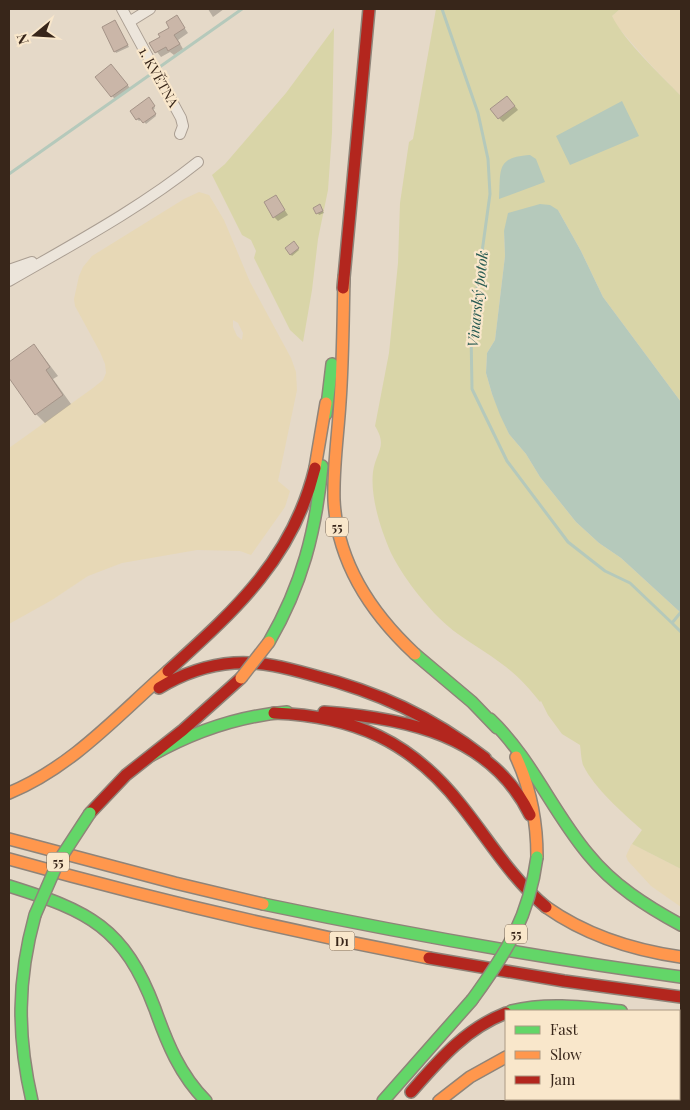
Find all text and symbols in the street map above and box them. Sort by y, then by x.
north arrow [10,10,60,60]
text: N [12,31,33,47]
street label: 1. KVĚTNA [135,44,183,111]
water label: Vinarský potok [462,249,492,348]
road number: 55 [326,518,348,536]
road number: 55 [47,852,69,872]
road number: 55 [505,924,527,944]
road number: D1 [330,931,354,950]
legend [505,1010,680,1100]
text: Fast [550,1019,579,1039]
text: Slow [550,1044,582,1064]
text: Jam [549,1069,576,1089]

